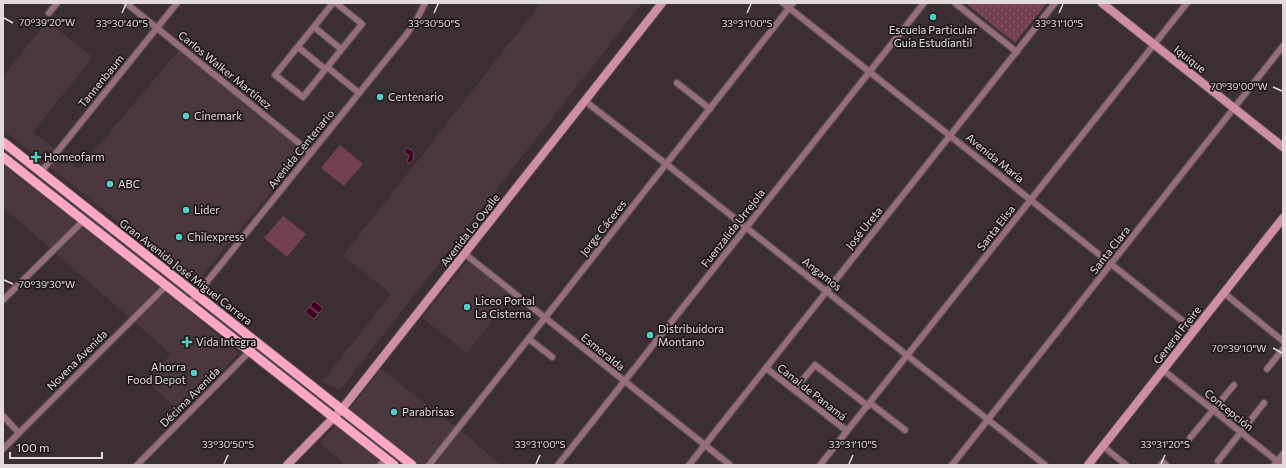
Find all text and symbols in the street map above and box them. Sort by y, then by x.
marker: Escuela Particular Guía Estudiantil [928,12,938,22]
text: 70°39'20"W [19,16,75,28]
text: 33°30'40"S [96,17,148,29]
text: 33°30'50"S [408,17,460,29]
text: 33°31'00"S [722,17,772,29]
text: 33°31'10"S [1035,17,1083,29]
place label: Escuela Particular Guía Estudiantil [889,23,978,49]
street label: Carlos Walker Martínez [176,28,275,112]
street label: Iquique [1172,42,1209,75]
street label: Tannenbaum [75,52,126,110]
text: 70°39'00"W [1210,80,1268,92]
place label: Centenario [388,90,444,103]
marker: Centenario [375,92,385,102]
street label: Avenida Centenario [265,106,337,191]
place label: Cinemark [194,109,242,122]
marker: Cinemark [181,111,191,121]
street label: Avenida María [964,130,1027,185]
place label: Homeofarm [44,150,105,163]
marker: Homeofarm [31,152,41,162]
place label: ABC [118,177,140,190]
marker: ABC [105,179,115,189]
street label: Fuenzalida Urrejola [698,186,767,269]
street label: Avenida Lo Ovalle [437,191,502,269]
street label: Jorge Cáceres [577,197,629,259]
street label: Santa Elisa [974,202,1017,253]
place label: Lider [194,203,220,216]
street label: José Ureta [843,204,885,252]
marker: Lider [181,205,191,215]
street label: Gran Avenida José Miguel Carrera [117,216,255,328]
street label: Santa Clara [1087,223,1132,276]
place label: Chilexpress [187,230,245,243]
marker: Chilexpress [174,232,184,242]
street label: Angamos [800,254,845,293]
text: 70°39'30"W [19,278,75,290]
place label: Liceo Portal La Cisterna [475,294,535,320]
marker: Liceo Portal La Cisterna [462,302,472,312]
street label: General Freire [1150,303,1203,366]
place label: Distribuidora Montano [658,322,724,348]
street label: Novena Avenida [44,327,109,392]
street label: Esmeralda [579,330,628,373]
marker: Distribuidora Montano [645,330,655,340]
place label: Vida Integra [196,335,256,348]
marker: Vida Integra [181,336,193,348]
text: 70°39'10"W [1212,342,1266,354]
place label: Ahorra Food Depot [127,360,186,386]
street label: Canal de Panamá [775,360,850,423]
street label: Décima Avenida [157,364,222,429]
marker: Ahorra Food Depot [189,368,199,378]
street label: Concepción [1202,386,1256,433]
place label: Parabrisas [402,405,454,418]
marker: Parabrisas [389,407,399,417]
scale bar [10,434,102,460]
text: 33°30'50"S [202,438,254,450]
text: 33°31'00"S [515,438,565,450]
text: 33°31'10"S [829,438,877,450]
text: 33°31'20"S [1140,438,1190,450]
text: 100 m [16,440,50,454]

